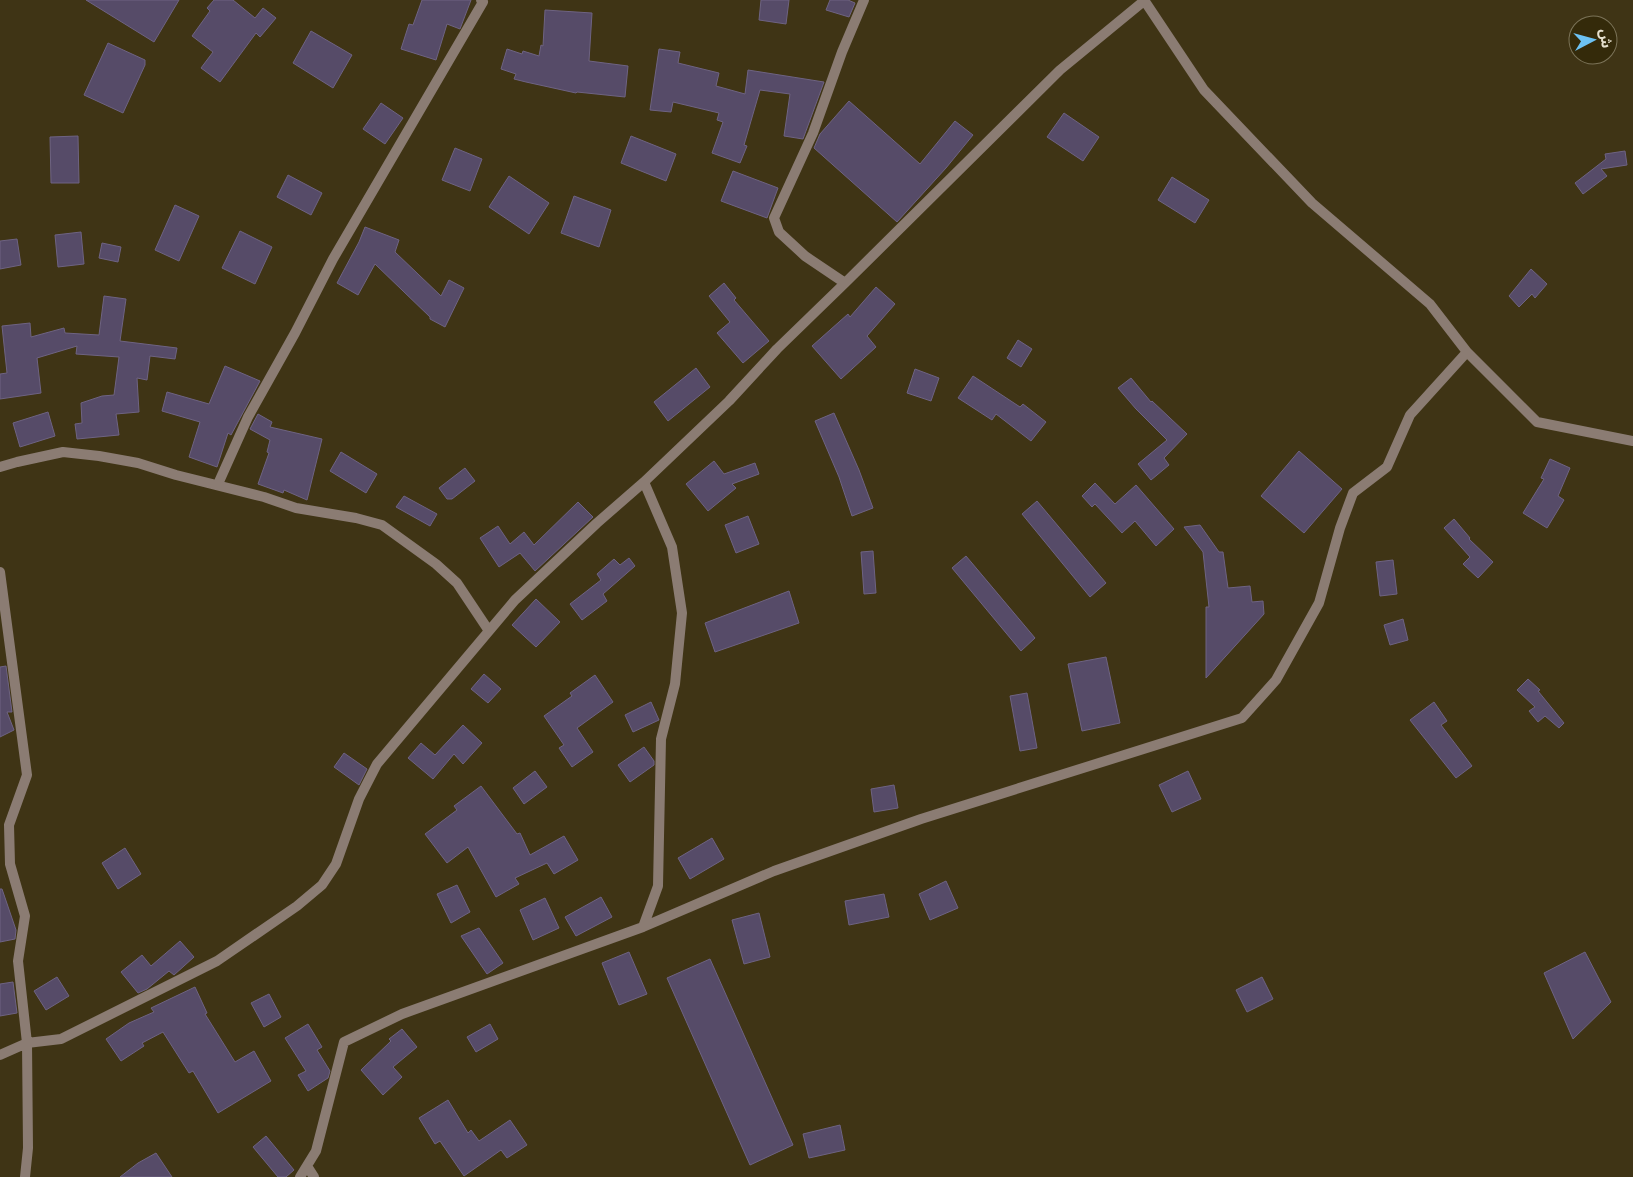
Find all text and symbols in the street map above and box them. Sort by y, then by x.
north arrow [1568,15,1618,65]
text: ش [1596,28,1617,49]

